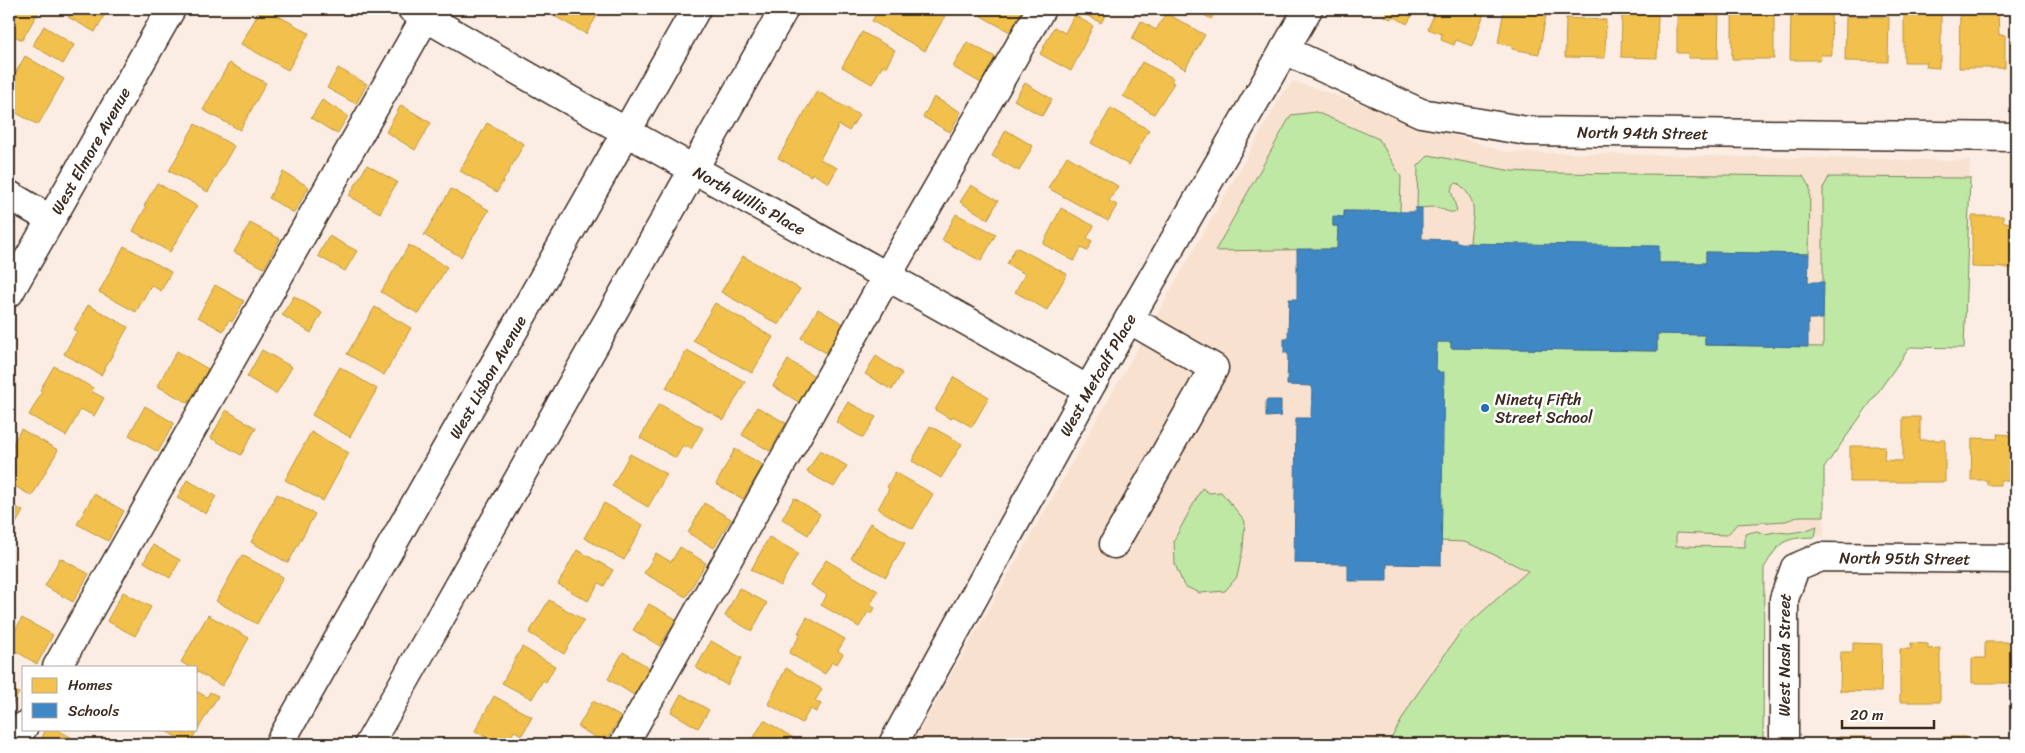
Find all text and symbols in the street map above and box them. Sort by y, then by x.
street label: West Elmore Avenue [42,81,138,220]
street label: North 94th Street [1577,117,1709,148]
street label: North Willis Place [688,157,811,243]
street label: West Metcalf Place [1051,308,1144,442]
street label: West Lisbon Avenue [441,309,534,444]
place label: Ninety Fifth Street School [1495,385,1593,432]
marker: Ninety Fifth Street School [1479,402,1491,414]
street label: North 95th Street [1839,543,1971,573]
street label: West Nash Street [1770,589,1800,717]
legend [22,666,198,730]
text: Homes [68,672,112,698]
text: Schools [68,698,119,724]
scale bar [1842,698,1935,730]
text: 20 m [1850,702,1884,728]

